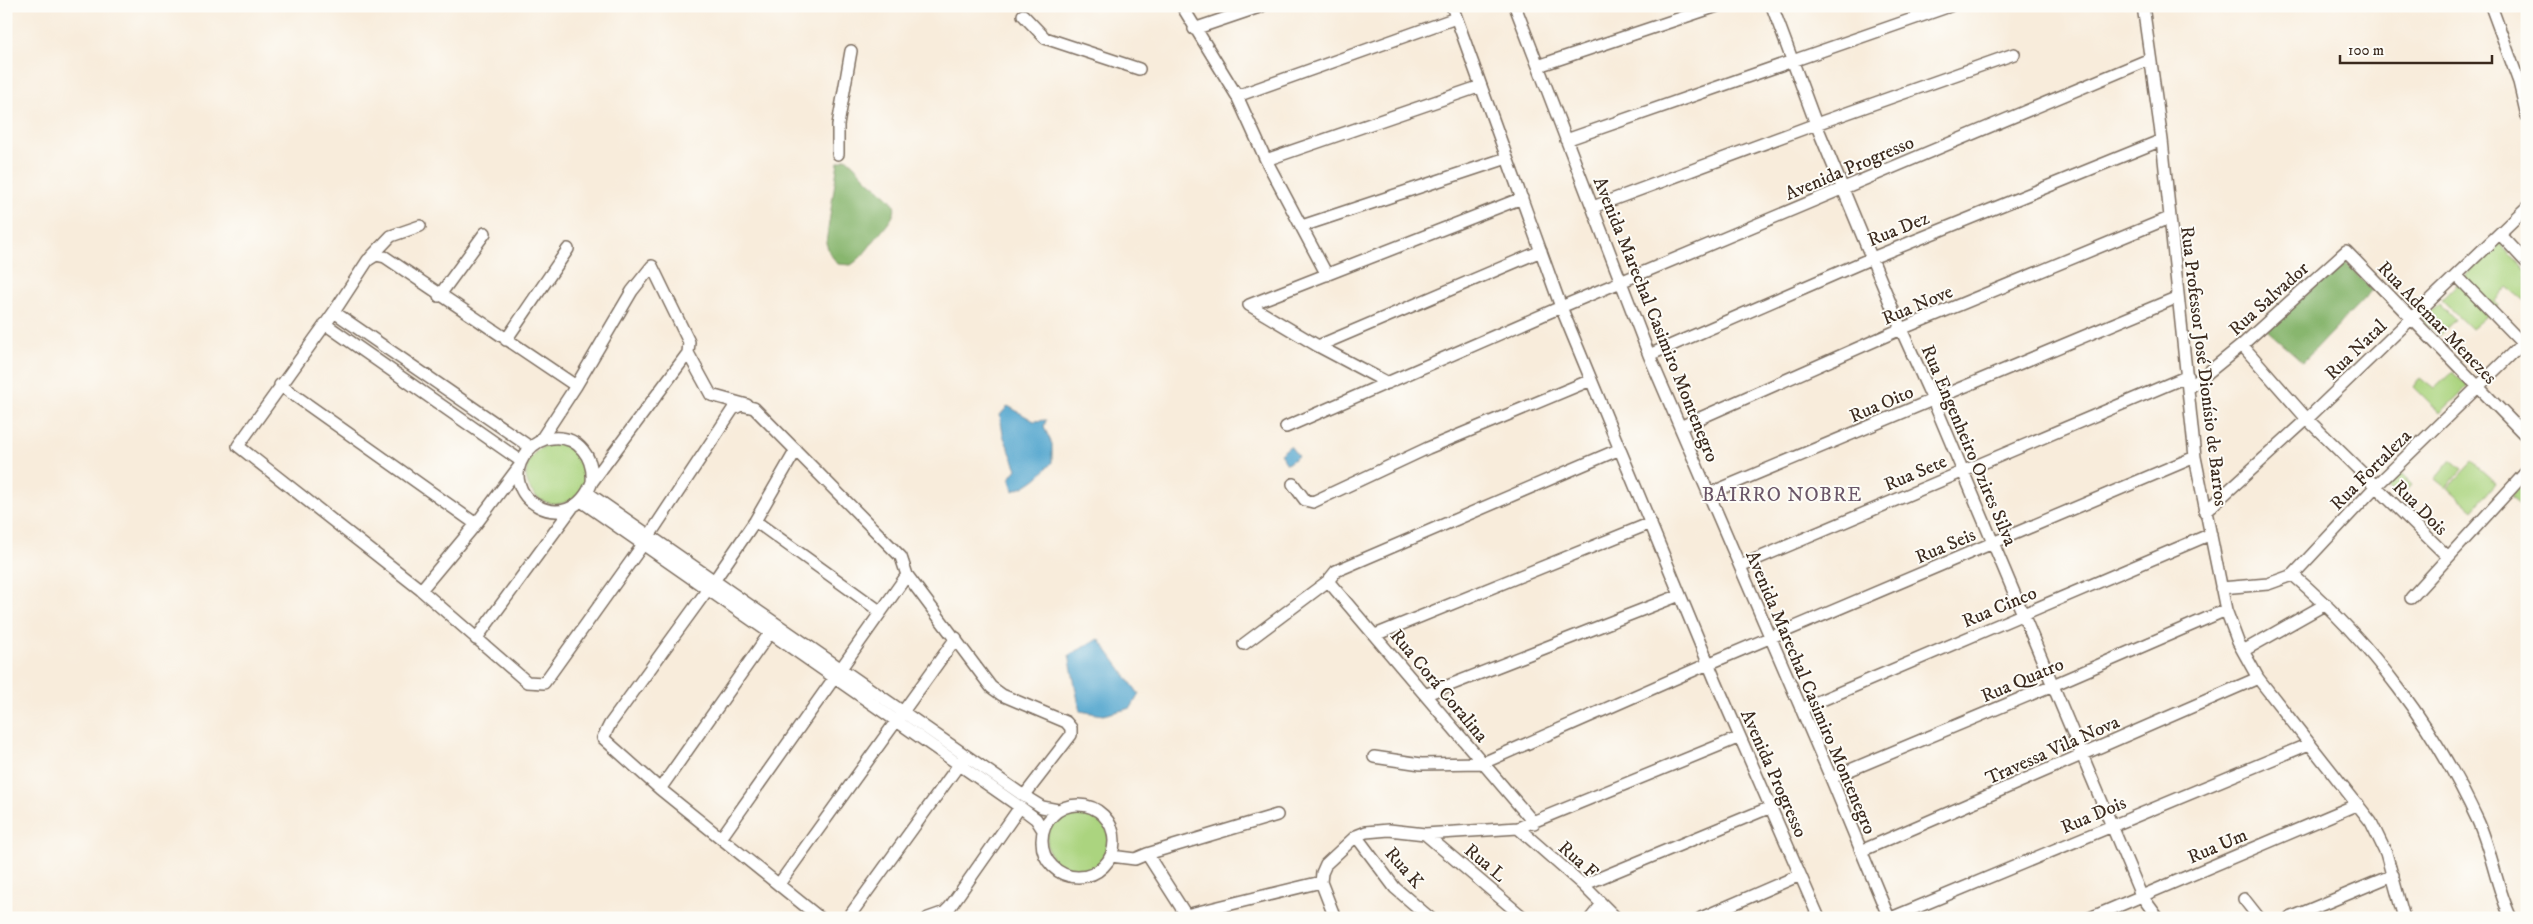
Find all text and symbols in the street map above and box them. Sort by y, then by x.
scale bar [2340,32,2493,64]
text: 100 m [2348,41,2384,60]
street label: Avenida Progresso [1782,131,1918,206]
street label: Avenida Marechal Casimiro Montenegro [1588,174,1724,466]
street label: Rua Dez [1864,207,1933,252]
street label: Rua Professor José Dionísio de Barros [2175,225,2232,507]
street label: Rua Salvador [2224,257,2314,341]
street label: Rua Ademar Menezes [2372,257,2501,389]
street label: Rua Nove [1879,280,1957,331]
street label: Rua Natal [2320,315,2392,385]
street label: Rua Engenheiro Ozires Silva [1916,342,2021,550]
street label: Rua Oito [1846,381,1917,428]
street label: Rua Fortaleza [2326,425,2416,515]
street label: Rua Sete [1881,450,1950,497]
street label: Rua Dois [2388,476,2452,540]
district label: BAIRRO NOBRE [1702,483,1862,508]
street label: Rua Seis [1912,523,1979,569]
street label: Avenida Marechal Casimiro Montenegro [1740,547,1881,838]
street label: Rua Cinco [1959,581,2040,633]
street label: Rua Corá Coralina [1385,625,1493,747]
street label: Rua Quatro [1978,653,2067,708]
street label: Avenida Progresso [1735,706,1812,841]
street label: Travessa Vila Nova [1982,711,2123,790]
street label: Rua Dois [2058,791,2130,839]
street label: Rua Um [2184,824,2251,869]
street label: Rua F [1553,836,1603,884]
street label: Rua L [1459,839,1511,887]
street label: Rua K [1380,843,1428,894]

